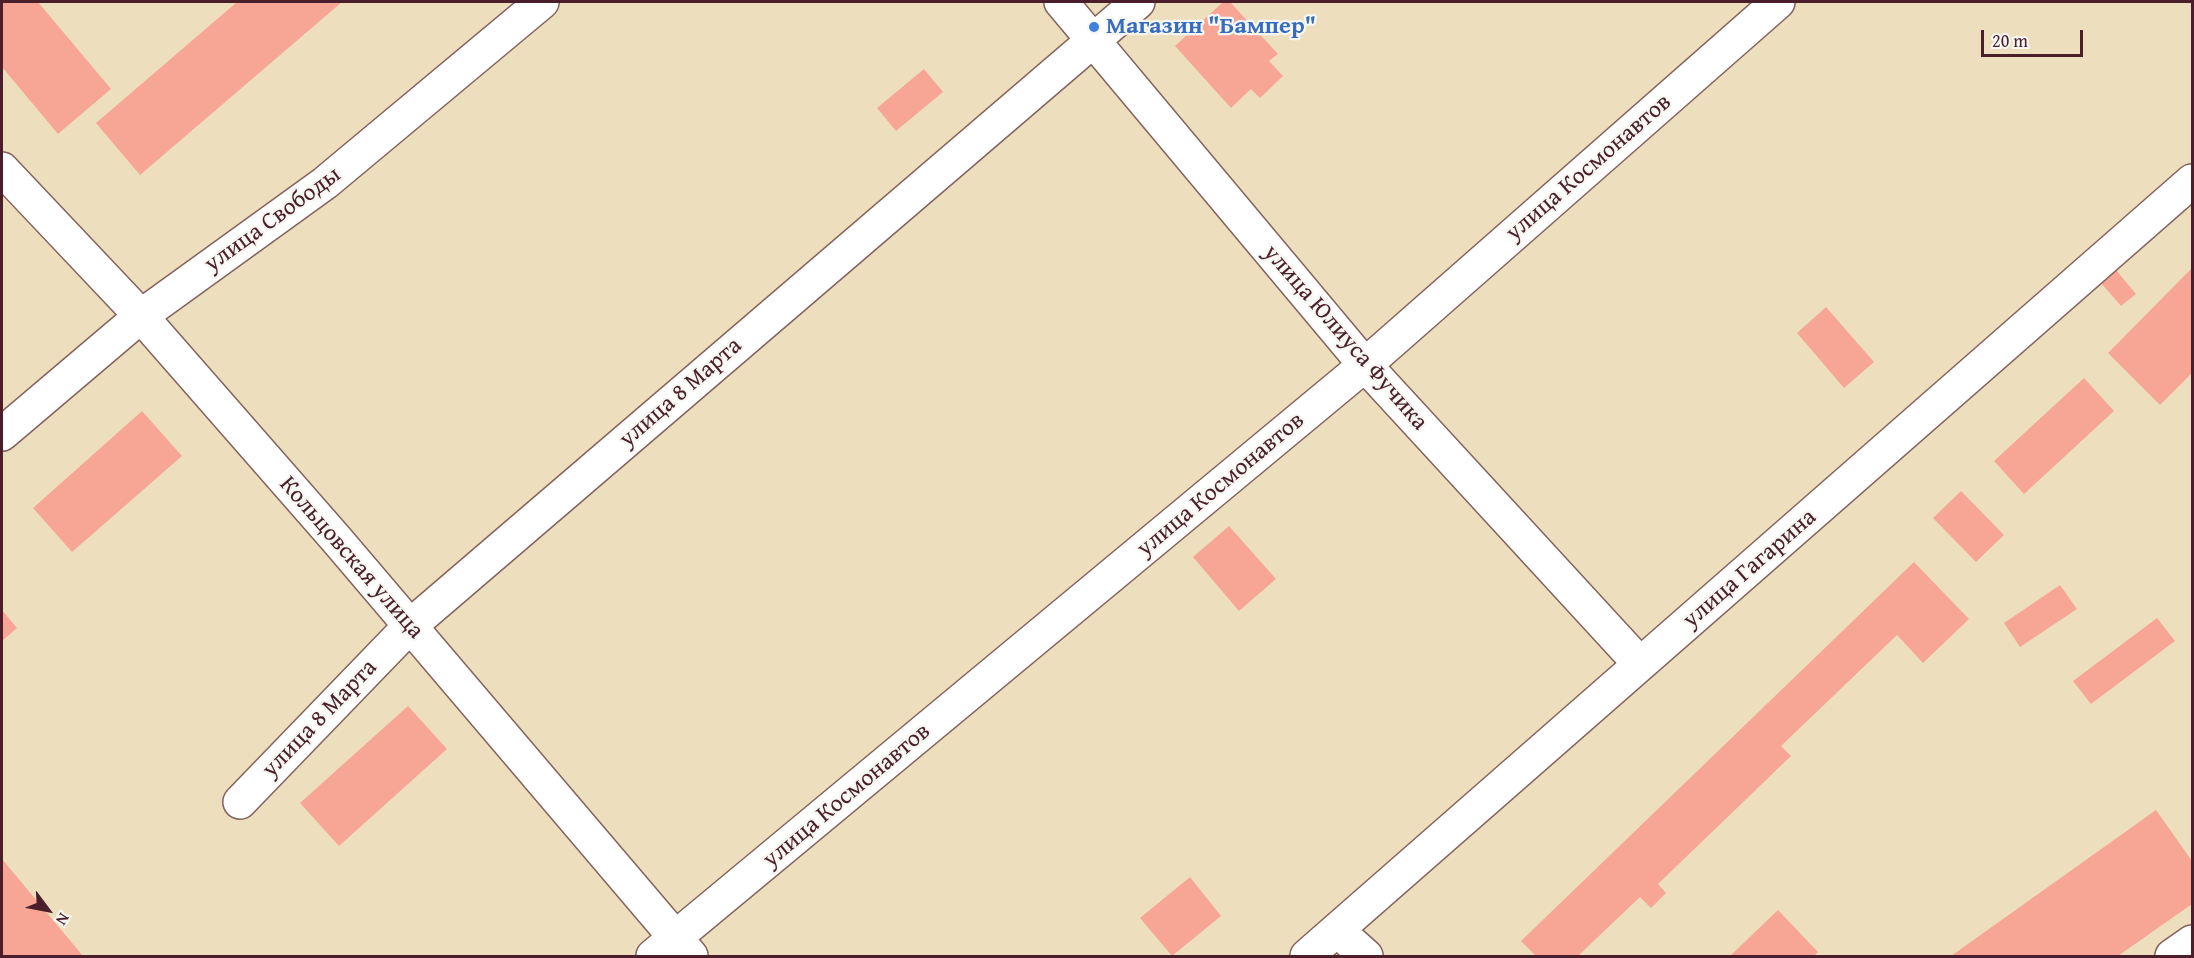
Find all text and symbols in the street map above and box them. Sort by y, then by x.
place label: Магазин "Бампер" [1106,13,1316,41]
scale bar [1984,18,2086,56]
marker: Магазин "Бампер" [1087,20,1101,34]
text: 20 m [1992,27,2028,54]
street label: улица Космонавтов [1500,88,1678,248]
street label: улица Свободы [199,161,347,279]
street label: улица Юлиуса Фучика [1257,239,1433,437]
street label: улица 8 Марта [614,332,748,454]
street label: улица Космонавтов [1131,407,1311,563]
street label: Кольцовская улица [273,471,429,645]
street label: улица Гагарина [1677,503,1823,635]
street label: улица 8 Марта [256,654,384,784]
street label: улица Космонавтов [757,718,937,874]
north arrow [18,880,78,940]
text: N [50,909,76,930]

